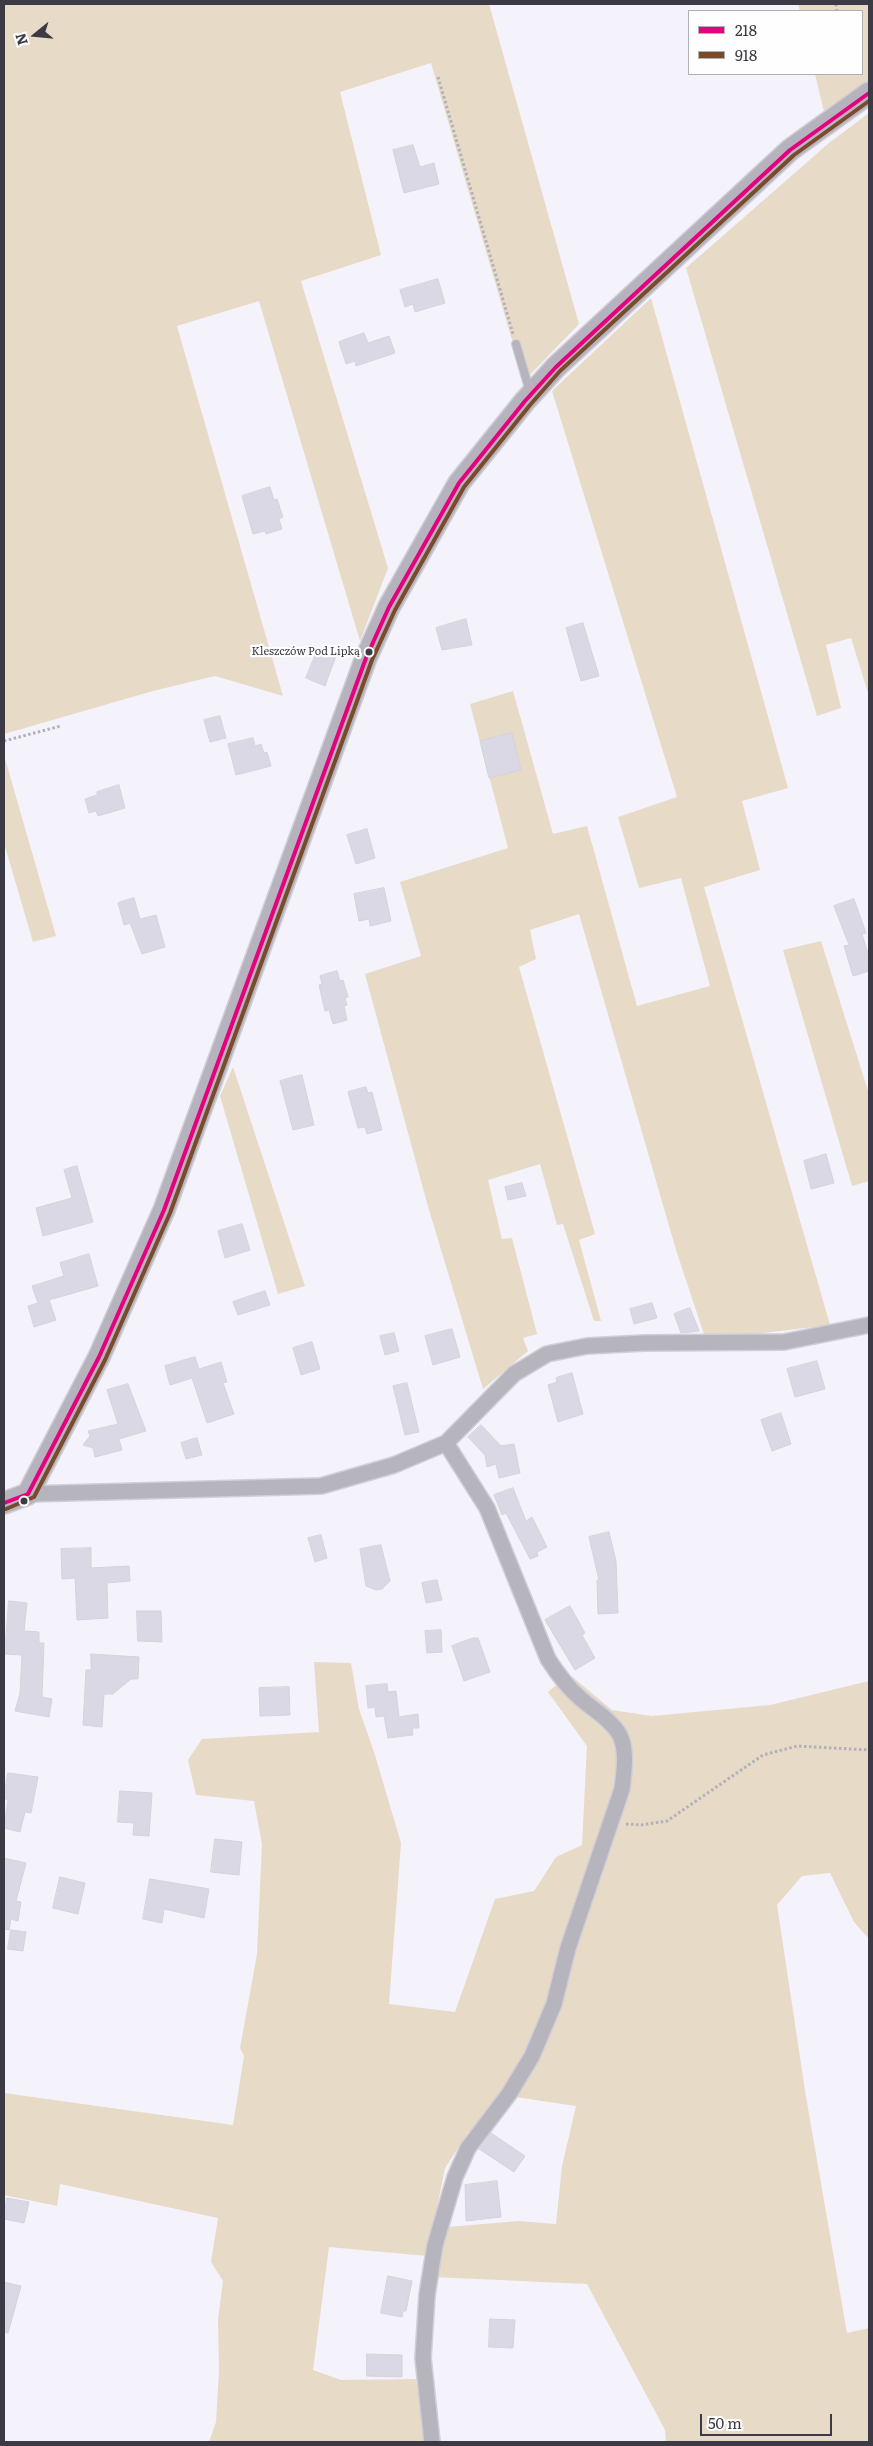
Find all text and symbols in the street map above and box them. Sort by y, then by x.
north arrow [10,10,60,60]
legend [688,10,863,75]
text: 218 [735,18,757,41]
text: N [9,31,32,48]
text: 918 [735,43,757,66]
place label: Kleszczów Pod Lipką [252,645,360,659]
marker: Kleszczów Pod Lipką [364,647,374,657]
unlabelled marker [19,1496,29,1506]
scale bar [703,2404,836,2436]
text: 50 m [708,2411,742,2434]

